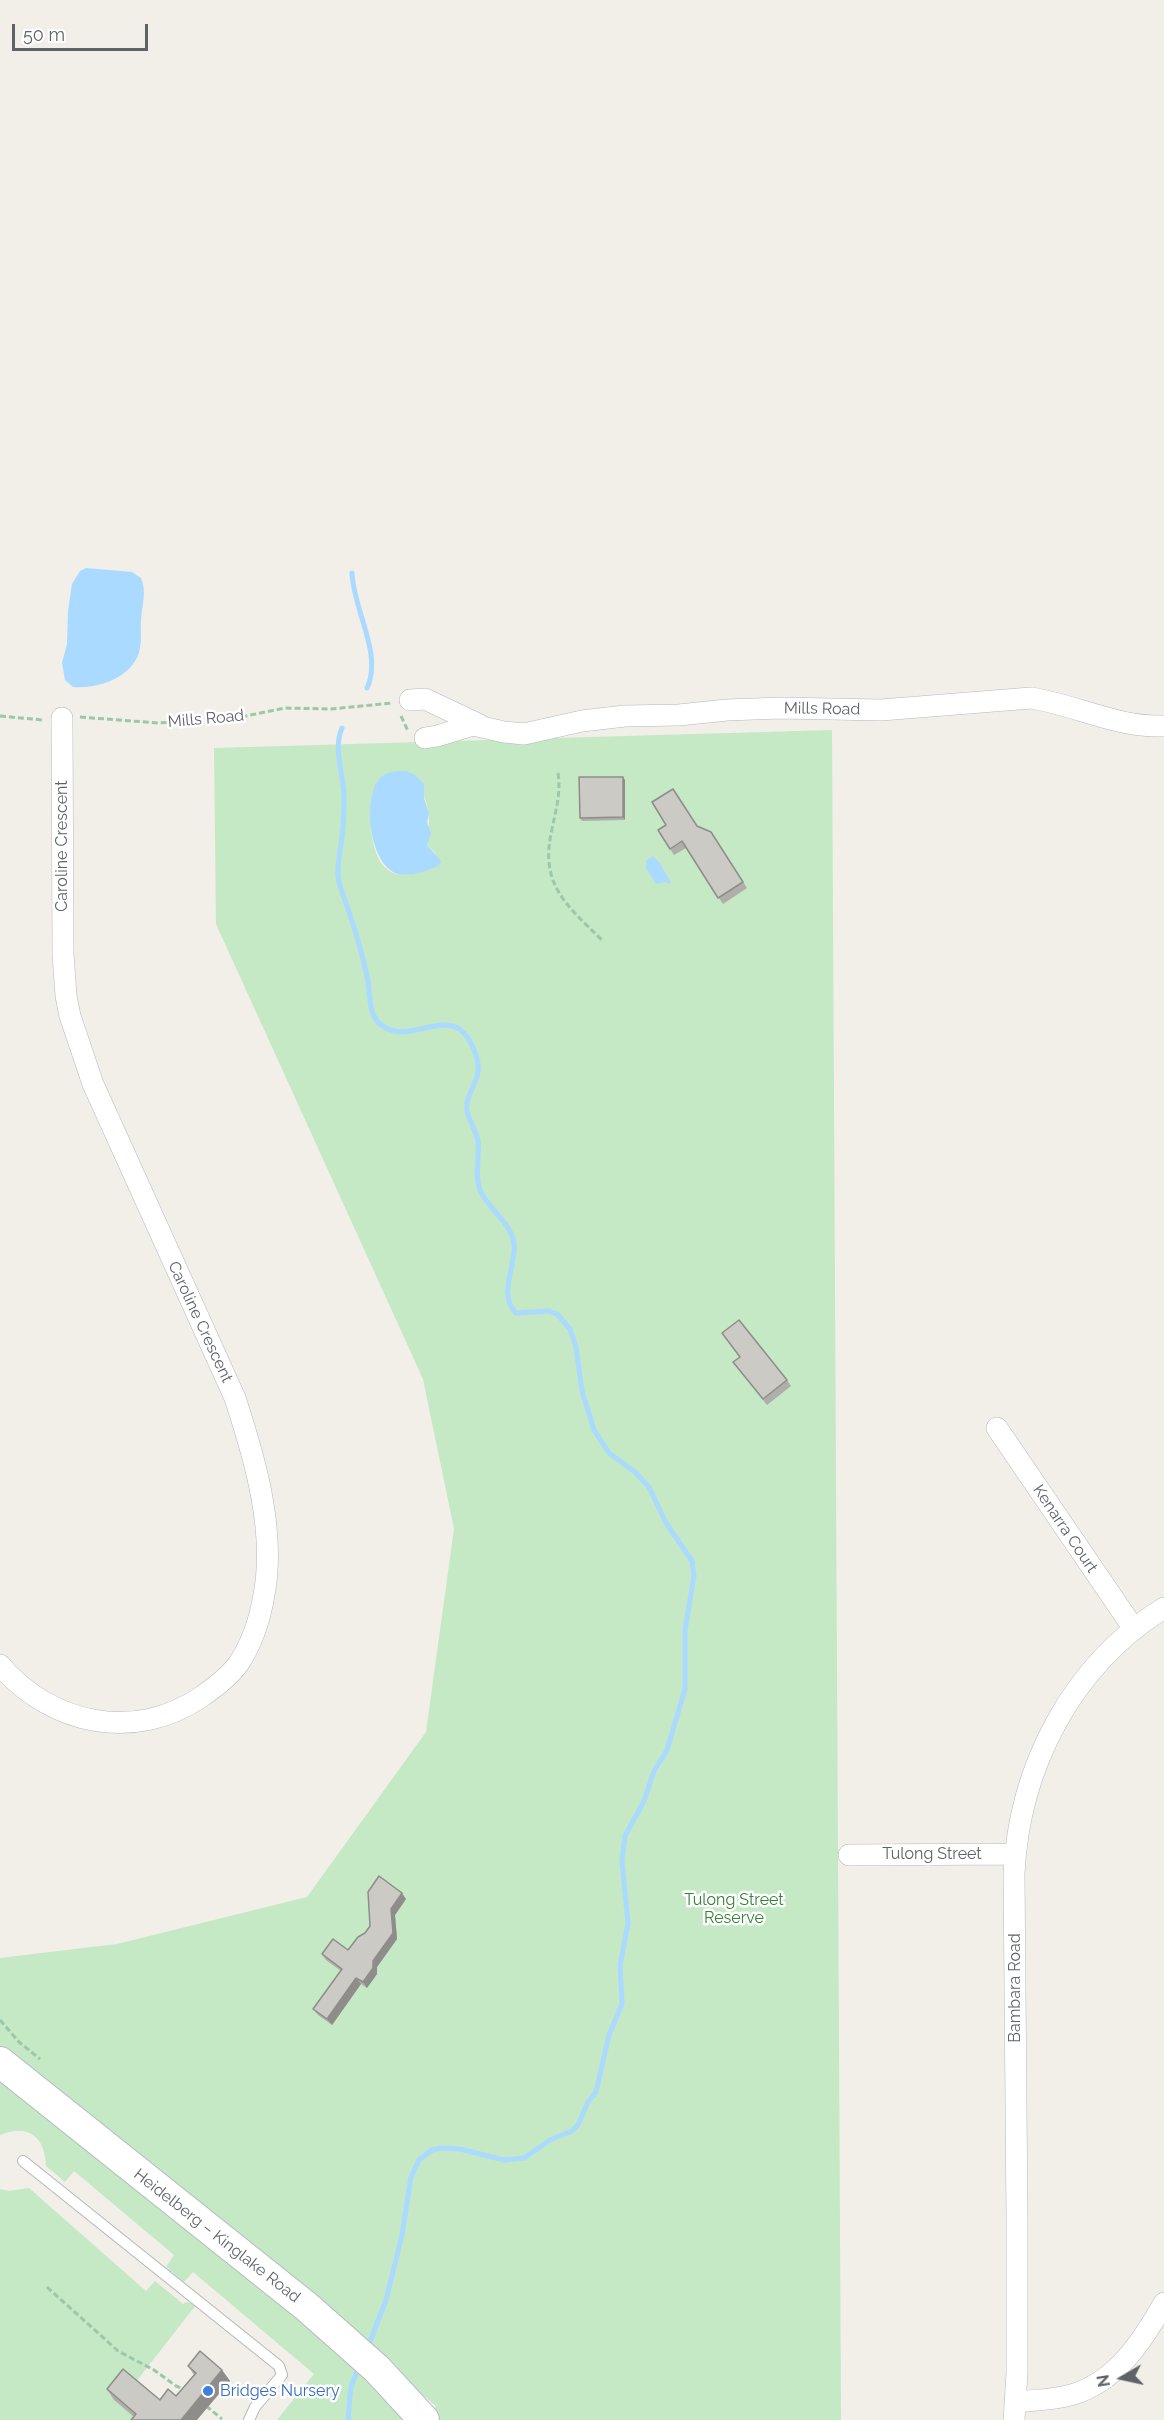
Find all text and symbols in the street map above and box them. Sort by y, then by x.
scale bar [15,12,152,50]
text: 50 m [23,24,65,45]
street label: Mills Road [784,699,860,719]
street label: Mills Road [167,706,245,732]
street label: Caroline Crescent [52,780,72,912]
street label: Caroline Crescent [164,1258,236,1386]
street label: Kenarra Court [1028,1481,1102,1577]
street label: Tulong Street [882,1844,982,1864]
park label: Tulong Street Reserve [684,1890,784,1928]
street label: Bambara Road [1005,1933,1025,2043]
street label: Heidelberg – Kinglake Road [130,2165,304,2307]
north arrow [1092,2348,1152,2408]
text: N [1093,2373,1114,2388]
place label: Bridges Nursery [220,2381,340,2401]
marker: Bridges Nursery [201,2384,215,2398]

